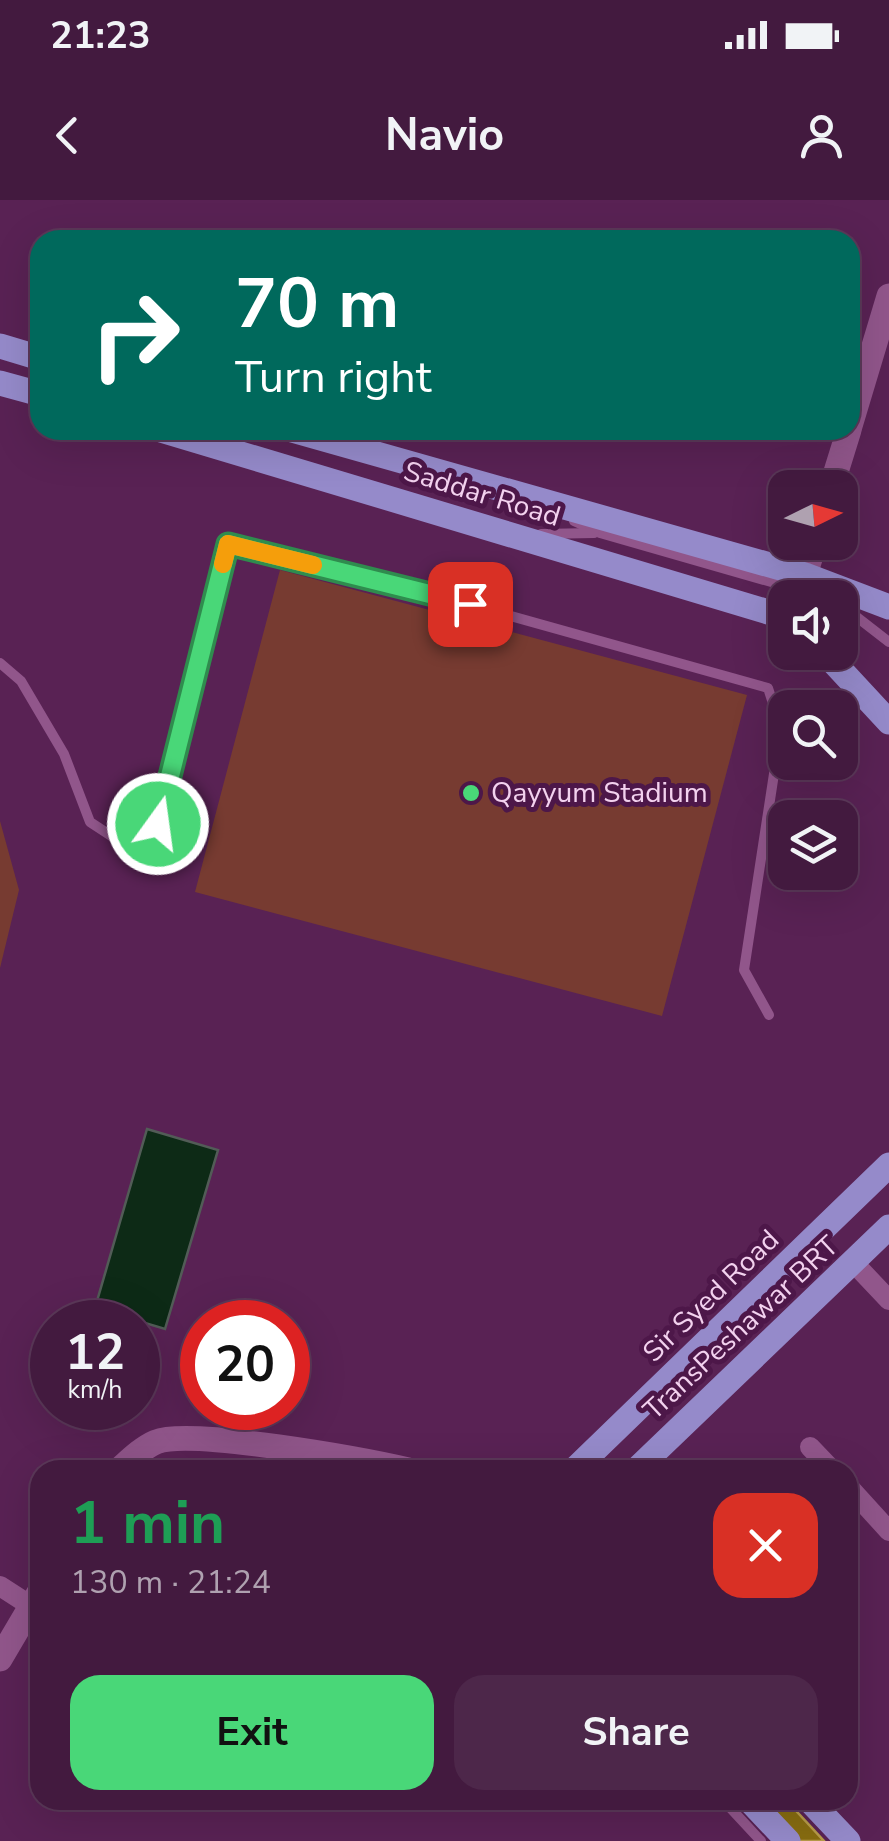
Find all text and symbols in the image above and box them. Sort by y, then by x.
text: 21:23 [50,10,151,61]
text: Navio [385,105,504,166]
icon: back [40,108,95,163]
icon: person [794,108,849,163]
text: 70 m [235,256,399,352]
icon: right [70,270,200,400]
text: Turn right [235,347,432,408]
street label: Saddar Road [399,452,565,536]
north arrow [768,470,858,560]
map controls [768,470,858,890]
pin [428,562,513,647]
icon: arrive [443,577,498,632]
button: sound [768,580,858,670]
button: search [768,690,858,780]
position arrow [106,772,210,876]
place label: Qayyum Stadium [491,774,708,812]
marker: Qayyum Stadium [460,782,482,804]
button: layers [768,800,858,890]
street label: Sir Syed Road [635,1221,787,1371]
street label: TransPeshawar BRT [635,1227,847,1429]
speed limit sign: 20 [180,1300,310,1430]
text: 12 [65,1318,125,1387]
text: km/h [67,1373,123,1407]
text: 1 min [70,1482,225,1564]
button: close [713,1493,818,1598]
text: 130 m · 21:24 [70,1561,271,1604]
button: Exit [70,1675,434,1790]
button: Share [454,1675,818,1790]

